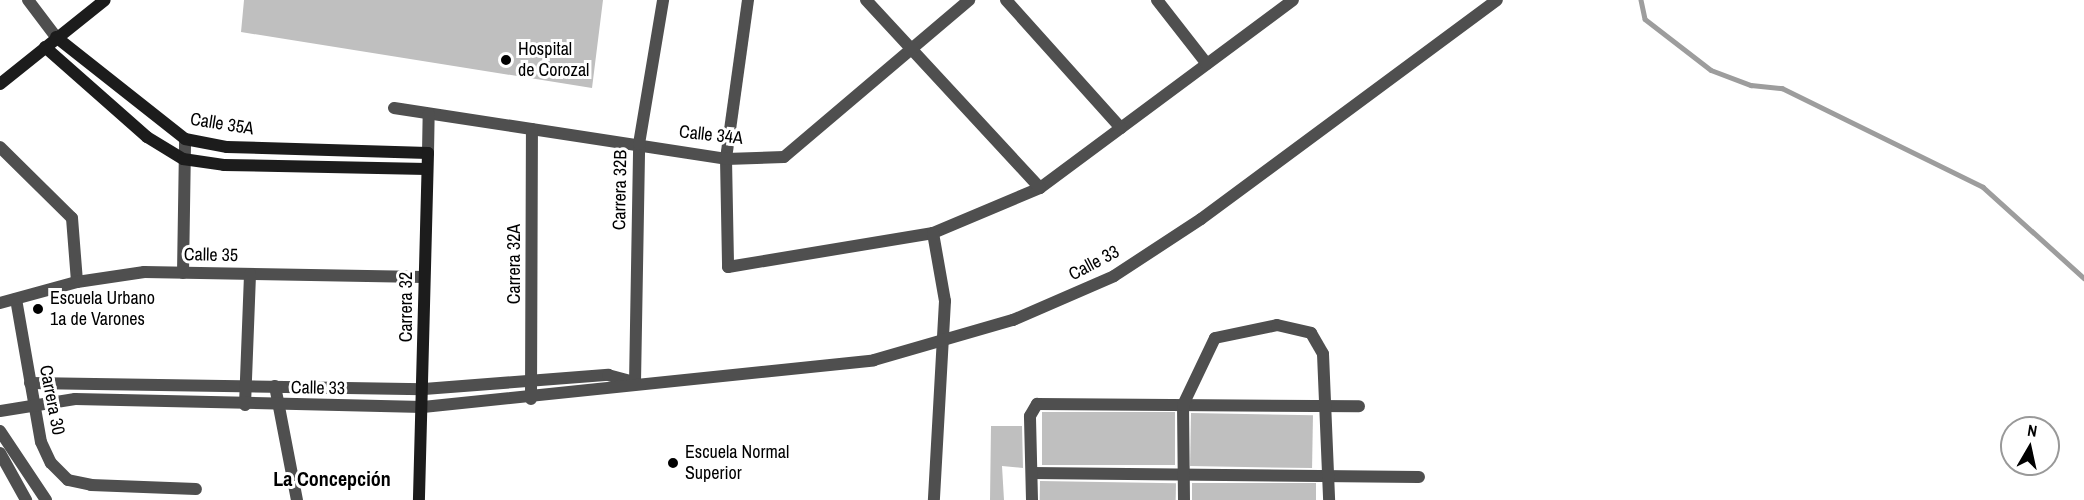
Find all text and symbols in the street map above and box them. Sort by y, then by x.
place label: Hospital de Corozal [518,39,589,82]
marker: Hospital de Corozal [499,53,513,67]
street label: Calle 35A [189,108,255,140]
street label: Calle 34A [678,121,744,149]
street label: Carrera 32B [609,150,631,230]
street label: Carrera 32A [503,224,525,304]
street label: Calle 33 [1065,241,1123,285]
street label: Calle 35 [184,244,238,266]
street label: Carrera 32 [395,272,417,342]
place label: Escuela Urbano 1a de Varones [50,288,155,330]
marker: Escuela Urbano 1a de Varones [31,302,45,316]
street label: Carrera 30 [35,363,69,437]
street label: Calle 33 [291,377,345,399]
north arrow [2000,416,2060,476]
text: N [2026,419,2039,442]
place label: Escuela Normal Superior [685,442,789,484]
marker: Escuela Normal Superior [666,456,680,470]
district label: La Concepción [273,466,391,490]

